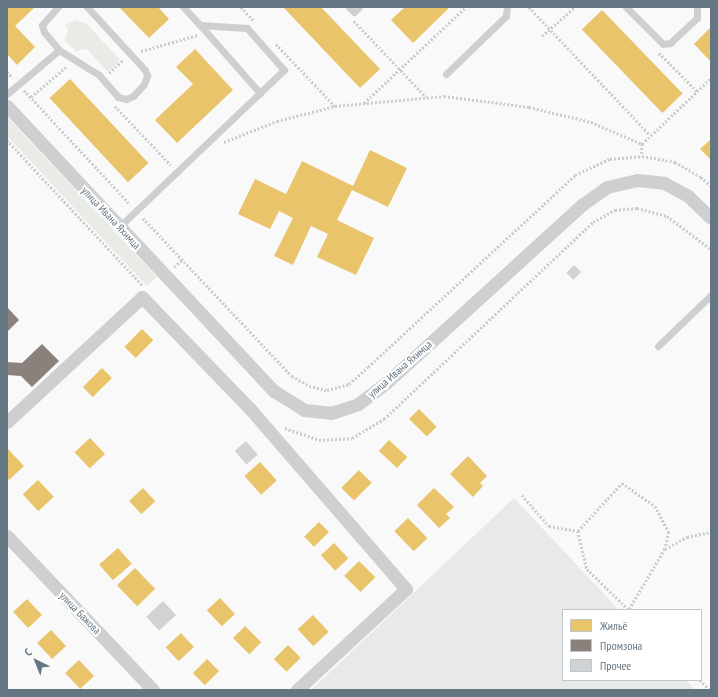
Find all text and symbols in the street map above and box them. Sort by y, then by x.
street label: улица Ивана Яхимца [79,184,143,252]
street label: улица Ивана Яхимца [365,338,435,400]
street label: улица Бажова [57,589,103,637]
legend [562,609,702,681]
text: Жильё [600,618,627,633]
text: Промзона [600,638,642,653]
north arrow [16,641,56,681]
text: С [21,645,34,659]
text: Прочее [600,658,631,673]

